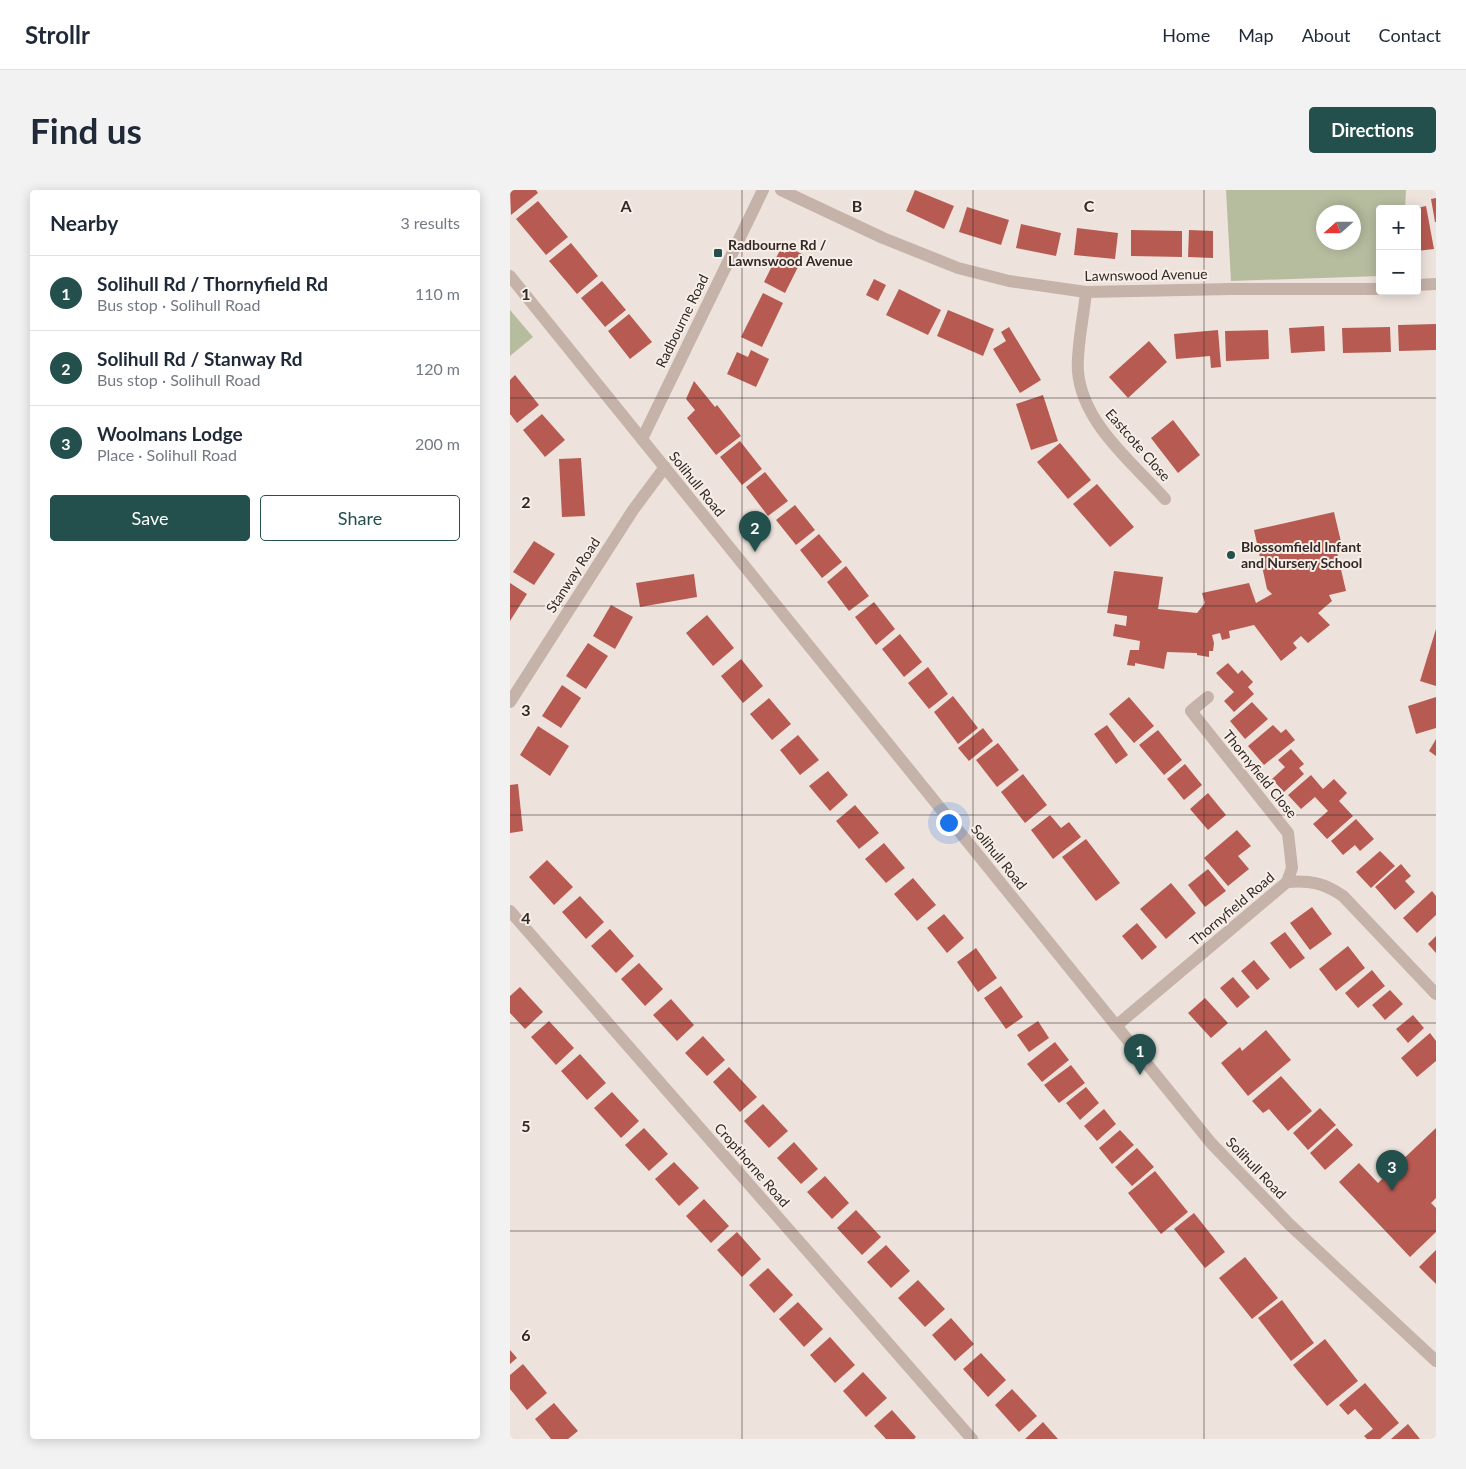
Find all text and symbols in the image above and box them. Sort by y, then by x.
text: Strollr [25,20,90,49]
text: Home [1162,24,1210,46]
text: Map [1238,24,1274,46]
text: About [1302,24,1351,46]
text: Contact [1379,24,1441,46]
button: Directions [1309,107,1436,153]
text: Find us [30,109,142,151]
text: A [619,196,632,215]
text: B [852,196,862,215]
text: C [1084,196,1095,215]
north arrow [1316,205,1361,250]
map controls [1376,205,1421,295]
button: + [1376,205,1421,250]
text: Nearby [50,210,118,235]
text: 3 results [400,213,460,232]
place label: Radbourne Rd / Lawnswood Avenue [728,236,853,269]
marker: Radbourne Rd / Lawnswood Avenue [712,247,724,259]
button: − [1376,250,1421,295]
street label: Lawnswood Avenue [1084,265,1208,284]
street label: Radbourne Road [652,271,712,370]
text: Solihull Rd / Thornyfield Rd [97,272,328,295]
text: 1 [61,284,71,303]
text: 110 m [415,284,460,303]
text: 1 [521,284,531,303]
text: Bus stop · Solihull Road [97,295,260,314]
text: Solihull Rd / Stanway Rd [97,347,302,370]
text: 2 [61,359,71,378]
text: 120 m [415,359,460,378]
text: Bus stop · Solihull Road [97,370,260,389]
street label: Eastcote Close [1102,405,1174,484]
text: Woolmans Lodge [97,422,243,445]
text: 3 [61,434,71,453]
text: 200 m [415,434,460,453]
text: Place · Solihull Road [97,445,237,464]
street label: Solihull Road [666,448,729,520]
text: 2 [521,492,531,511]
button: Save [50,495,250,541]
button: Share [260,495,460,541]
pin: 2 [739,511,771,552]
street label: Stanway Road [542,534,603,616]
place label: Blossomfield Infant and Nursery School [1241,538,1362,571]
marker: Blossomfield Infant and Nursery School [1225,549,1237,561]
text: 3 [521,700,531,719]
street label: Thornyfield Close [1220,726,1301,821]
your location [936,810,962,836]
street label: Solihull Road [968,821,1031,893]
street label: Thornyfield Road [1186,868,1277,949]
text: 4 [521,908,531,927]
pin: 1 [1124,1034,1156,1075]
text: 5 [521,1116,531,1135]
street label: Cropthorne Road [711,1119,793,1210]
street label: Solihull Road [1223,1133,1290,1202]
pin: 3 [1376,1150,1408,1191]
text: 6 [521,1325,531,1344]

